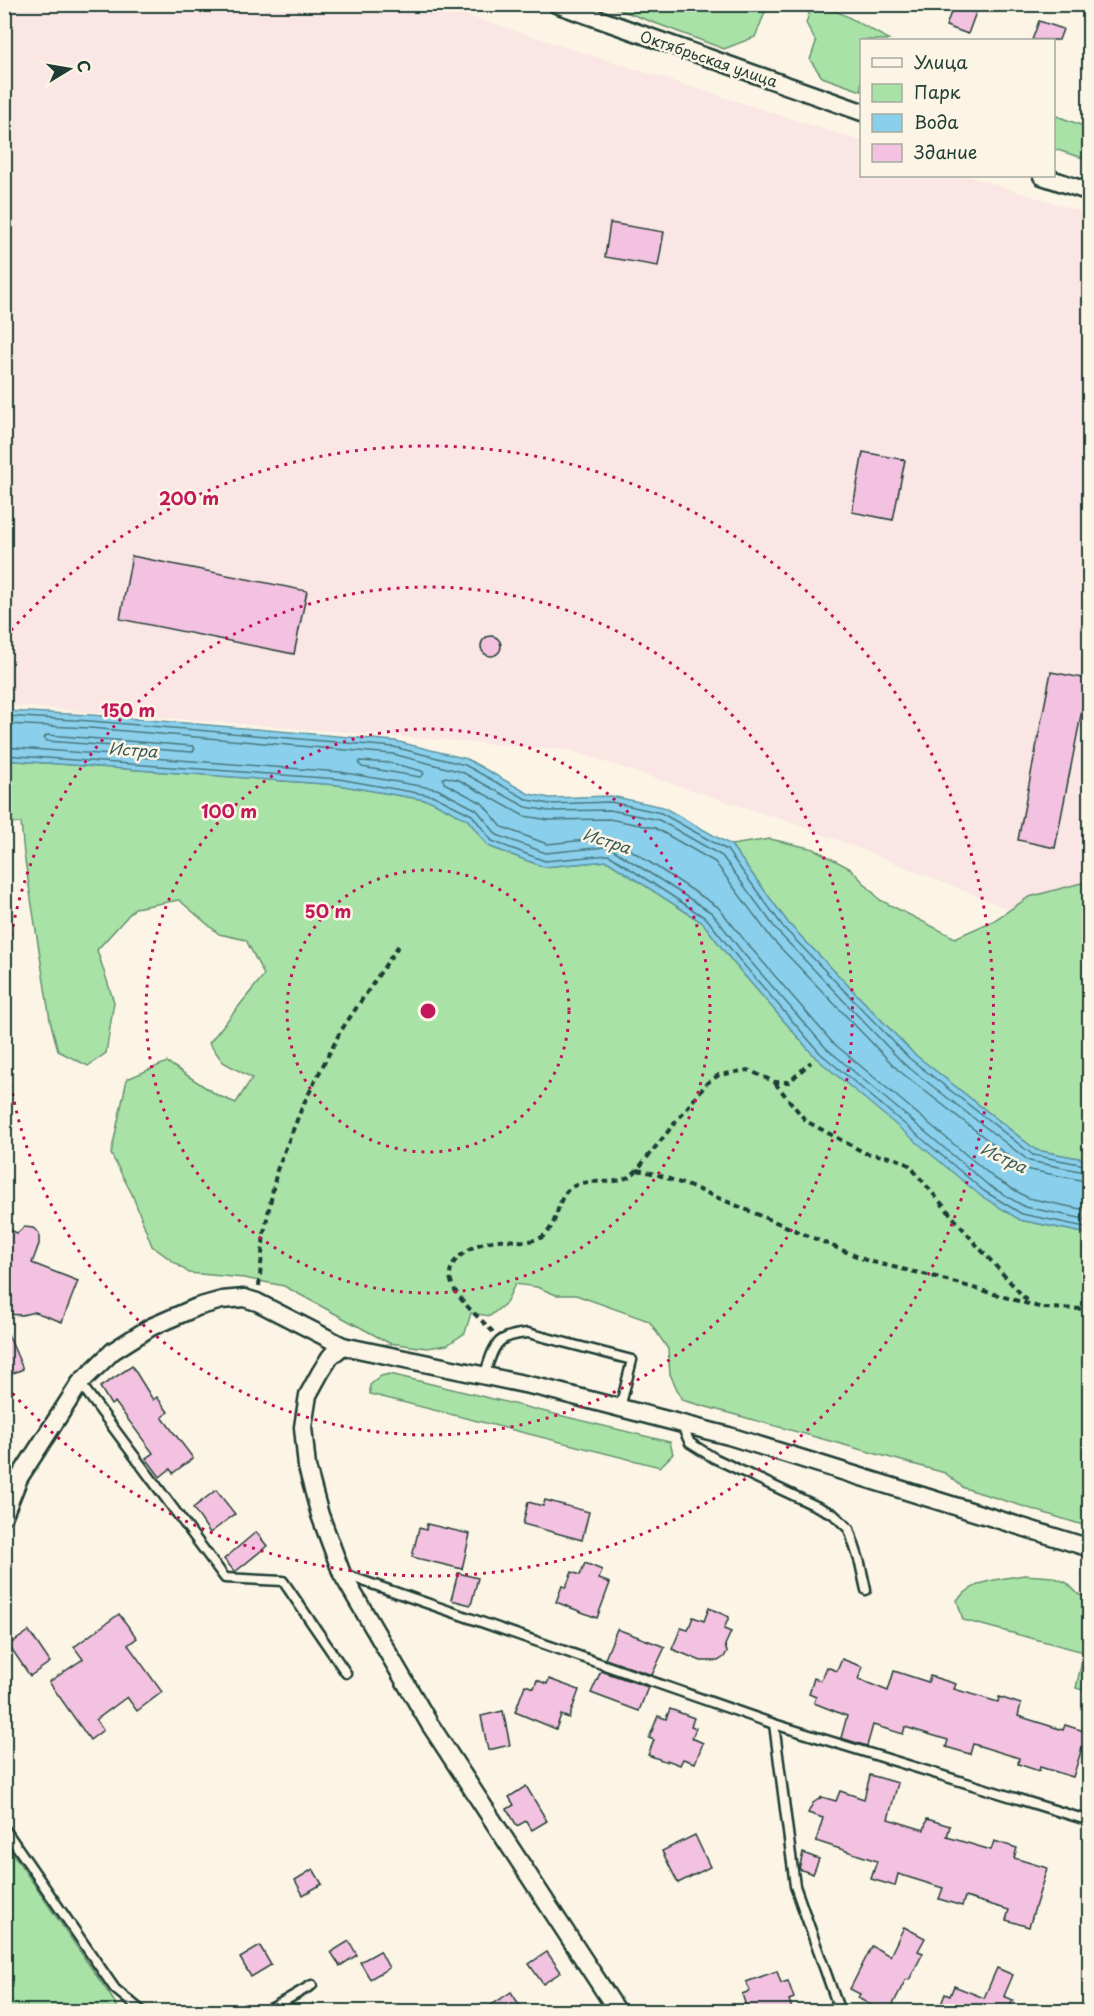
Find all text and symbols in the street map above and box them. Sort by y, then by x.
street label: Октябрьская улица [637,24,781,93]
north arrow [39,39,99,99]
legend [860,39,1055,177]
text: Улица [914,48,968,75]
text: С [72,58,98,74]
text: Парк [914,78,961,105]
text: Вода [914,108,959,135]
text: Здание [914,138,977,165]
text: 200 m [159,484,219,511]
text: 150 m [101,696,155,723]
water label: Истра [108,735,159,763]
text: 100 m [201,797,257,824]
water label: Истра [580,821,635,859]
text: 50 m [305,897,351,924]
centre of rings [418,1001,438,1021]
water label: Истра [977,1136,1032,1179]

